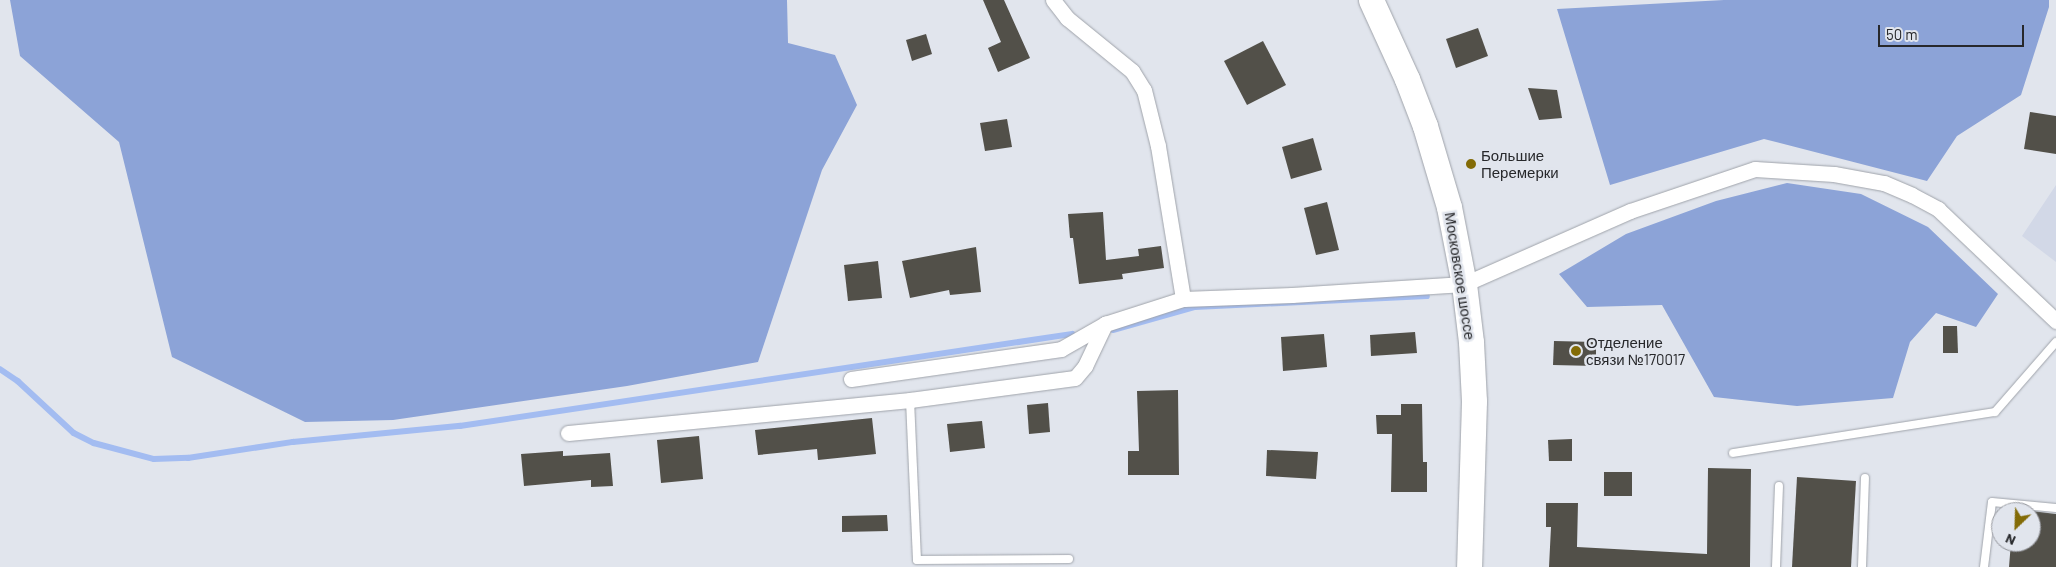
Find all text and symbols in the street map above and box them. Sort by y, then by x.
scale bar [1881,15,2027,47]
text: 50 m [1886,25,1918,43]
place label: Большие Перемерки [1481,146,1559,181]
marker: Большие Перемерки [1465,158,1477,170]
street label: Московское шоссе [1441,211,1479,341]
place label: Отделение связи №170017 [1586,333,1685,368]
marker: Отделение связи №170017 [1570,345,1582,357]
north arrow [1991,502,2041,552]
text: N [2002,531,2018,550]

